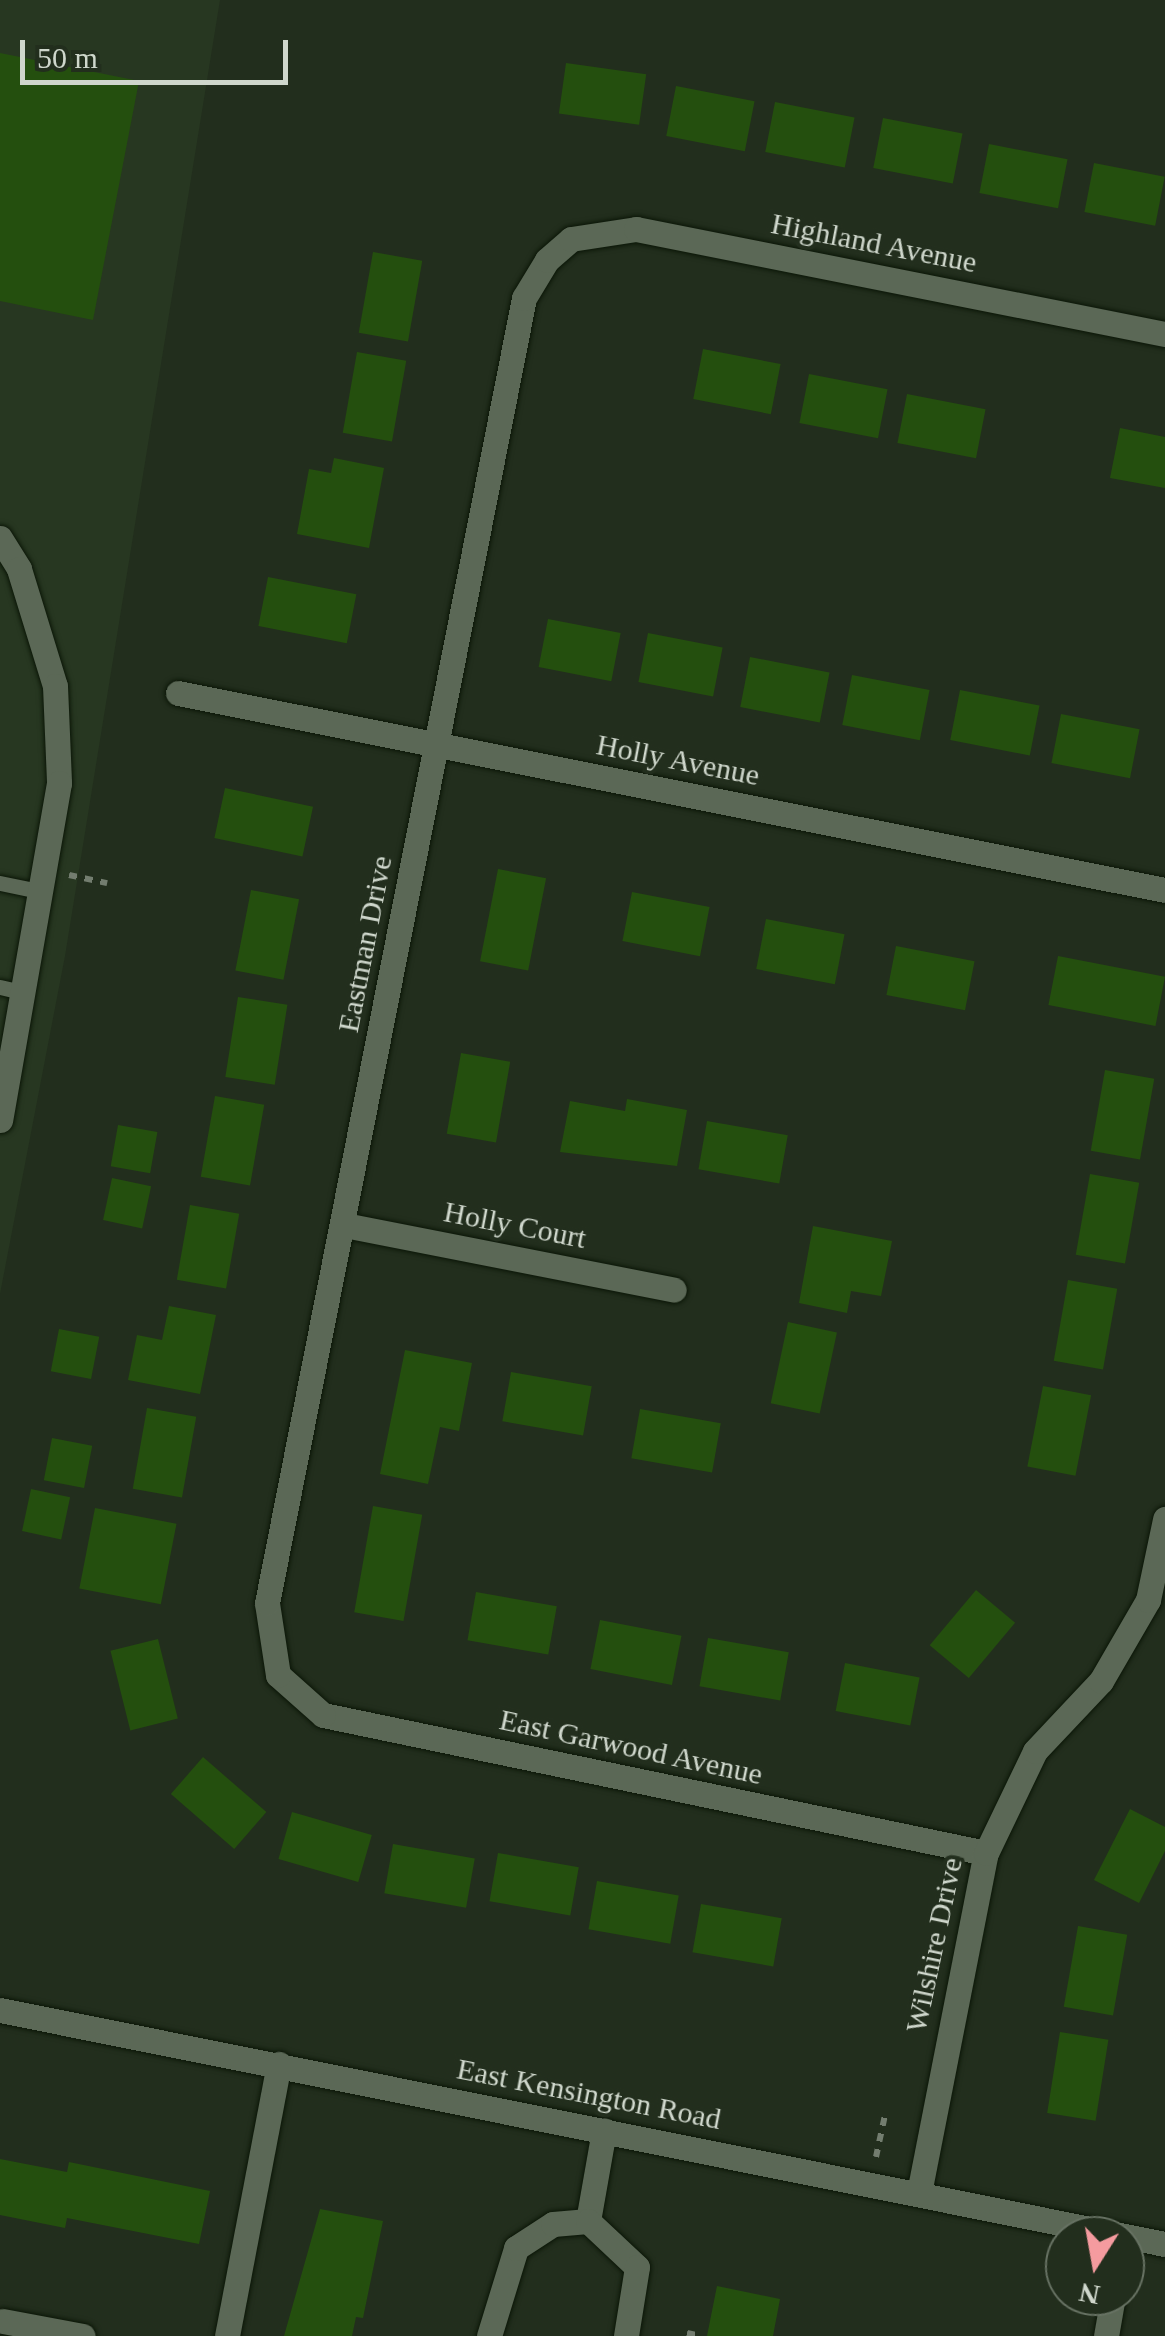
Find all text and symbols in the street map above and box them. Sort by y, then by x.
scale bar [25,20,292,82]
text: 50 m [37,41,98,74]
street label: Highland Avenue [767,205,981,281]
street label: Holly Avenue [593,726,763,794]
street label: Eastman Drive [330,853,400,1035]
street label: Holly Court [441,1194,589,1256]
street label: East Garwood Avenue [496,1701,766,1793]
street label: Wilshire Drive [898,1854,970,2036]
street label: East Kensington Road [454,2051,724,2137]
north arrow [1045,2216,1145,2316]
text: N [1077,2277,1102,2311]

